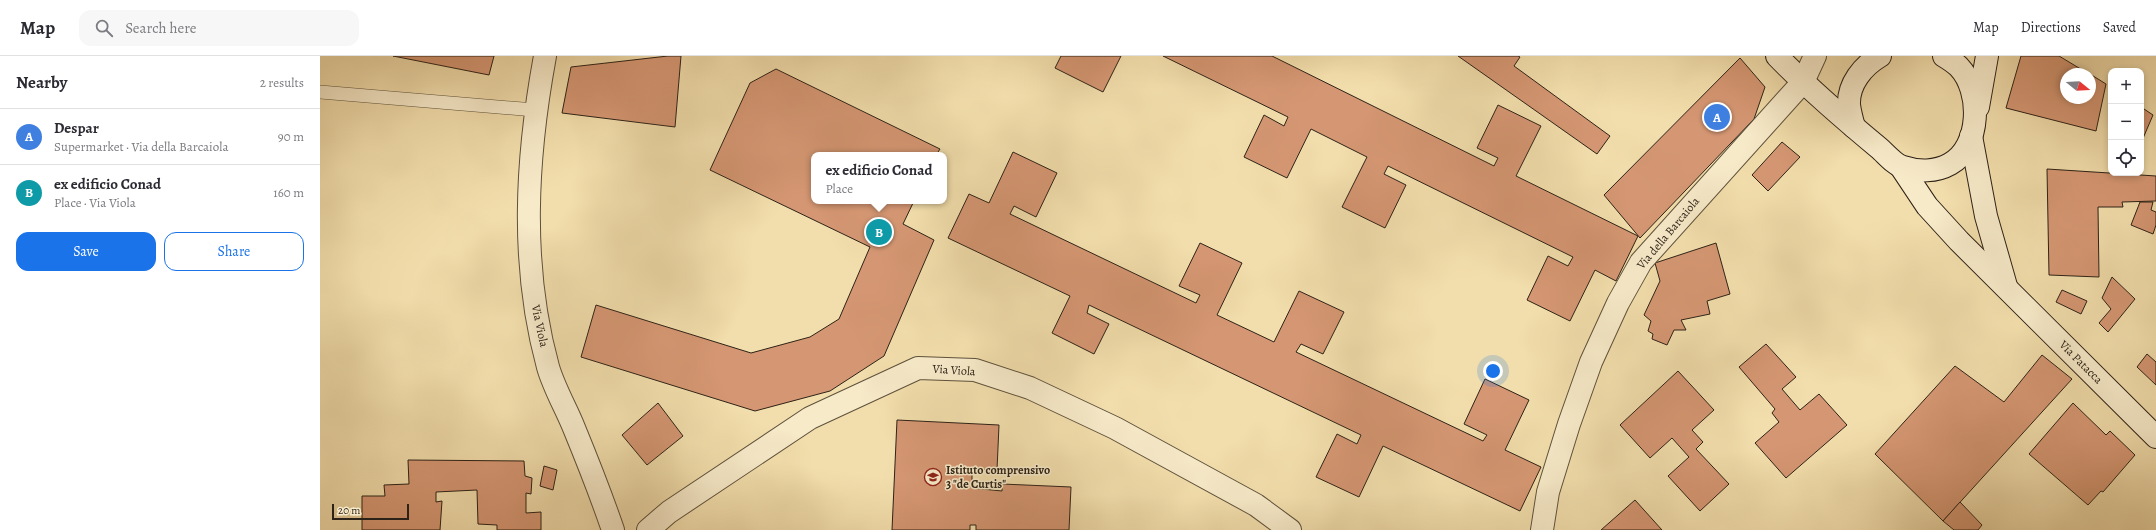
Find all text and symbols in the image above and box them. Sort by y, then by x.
search box [79,10,359,46]
text: Map [20,15,55,41]
icon: search [93,17,115,39]
text: Search here [125,18,197,38]
text: Map [1973,18,1999,37]
text: Directions [2021,18,2081,37]
text: Saved [2103,18,2136,37]
north arrow [2060,68,2096,104]
map controls [2108,68,2144,176]
button: + [2108,68,2144,104]
text: Nearby [16,71,67,94]
text: 2 results [260,74,304,91]
pin: A [1704,102,1730,132]
button: − [2108,104,2144,140]
text: Despar [54,118,99,138]
text: A [25,128,33,145]
text: 90 m [278,128,304,145]
text: Supermarket · Via della Barcaiola [54,138,228,155]
button: locate [2108,140,2144,176]
popup [811,152,947,204]
text: ex edificio Conad [825,160,933,180]
text: ex edificio Conad [54,174,161,194]
text: Place [825,180,853,197]
text: B [25,184,33,201]
text: 160 m [273,184,304,201]
street label: Via della Barcaiola [1632,193,1703,273]
text: Place · Via Viola [54,194,136,211]
pin: B [866,217,892,247]
button: Save [16,232,156,271]
button: Share [164,232,304,271]
street label: Via Viola [528,302,552,349]
street label: Via Patacca [2055,336,2106,387]
street label: Via Viola [931,360,976,380]
your location [1483,361,1503,381]
place label: Istituto comprensivo 3 "de Curtis" [946,462,1050,492]
school or university icon: Istituto comprensivo 3 "de Curtis" [923,467,943,487]
scale bar [332,502,409,521]
text: 20 m [338,503,360,518]

